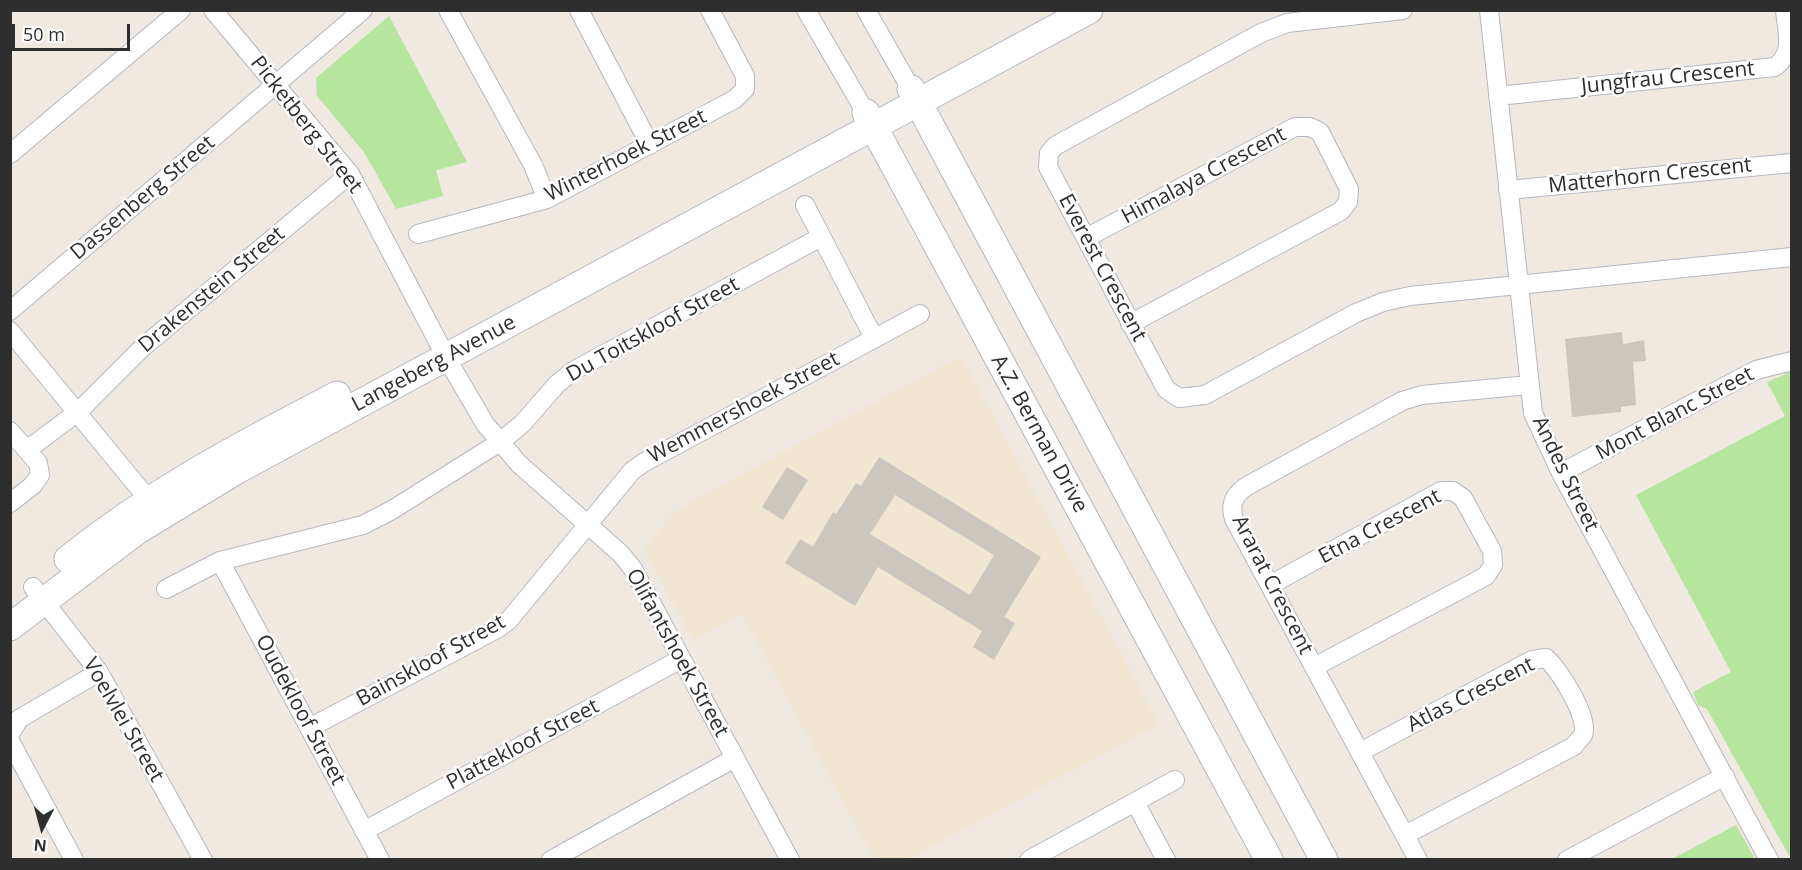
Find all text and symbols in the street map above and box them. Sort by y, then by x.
scale bar [15,12,134,50]
text: 50 m [23,22,65,46]
street label: Picketberg Street [245,51,367,199]
street label: Jungfrau Crescent [1580,56,1756,100]
street label: Winterhoek Street [541,104,711,208]
street label: Himalaya Crescent [1118,122,1290,230]
street label: Dassenberg Street [66,130,220,266]
street label: Matterhorn Crescent [1547,153,1753,199]
street label: Everest Crescent [1053,190,1151,346]
street label: Drakenstein Street [134,222,290,358]
street label: Du Toitskloof Street [562,272,744,388]
street label: Langeberg Avenue [348,310,520,418]
street label: Wemmershoek Street [644,347,844,469]
street label: A.Z. Berman Drive [985,351,1093,517]
street label: Mont Blanc Street [1592,362,1758,466]
street label: Andes Street [1526,412,1604,536]
street label: Etna Crescent [1314,484,1446,570]
street label: Ararat Crescent [1226,511,1318,659]
street label: Olifantshoek Street [620,564,734,742]
street label: Bainskloof Street [352,610,510,712]
street label: Oudekloof Street [250,631,350,789]
street label: Atlas Crescent [1403,652,1539,738]
street label: Voelvlei Street [77,653,169,787]
street label: Plattekloof Street [442,694,604,796]
north arrow [12,798,72,858]
text: N [33,834,48,858]

